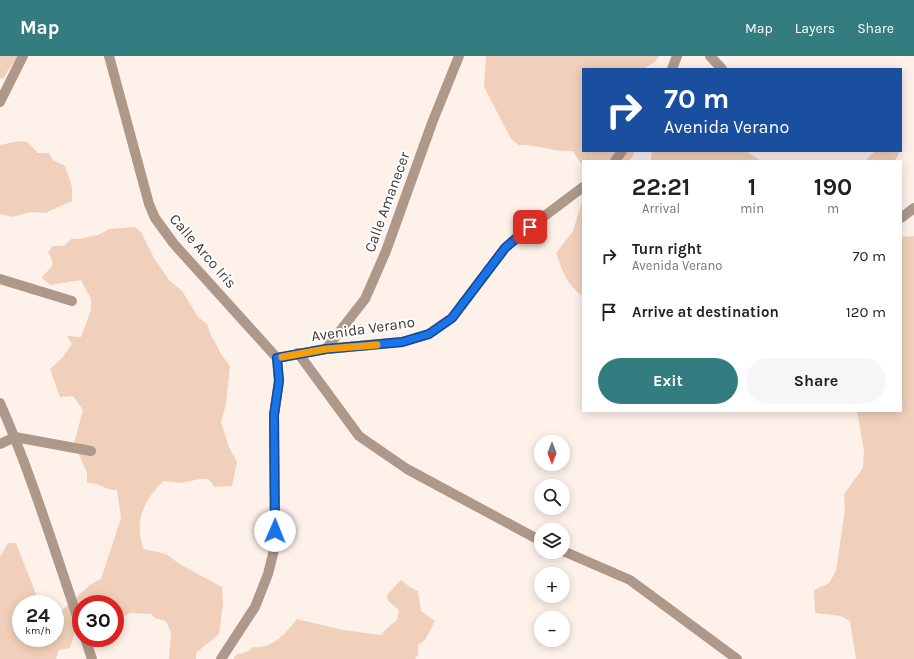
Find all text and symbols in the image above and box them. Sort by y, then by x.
text: Map [20,17,59,39]
text: Map [745,20,773,37]
text: Layers [795,20,835,37]
text: Share [857,20,894,37]
text: 70 m [664,82,729,115]
icon: right [598,84,650,136]
text: Avenida Verano [664,116,789,138]
street label: Calle Amanecer [360,149,414,255]
text: 22:21 [632,173,690,201]
text: 1 [748,173,756,201]
text: 190 [814,173,852,201]
text: Arrival [642,201,680,216]
text: min [740,201,764,216]
text: m [827,201,839,216]
street label: Calle Arco Iris [166,210,240,292]
pin [513,210,547,244]
icon: arrive [519,216,541,238]
text: Turn right [632,240,702,258]
icon: right [598,245,620,267]
text: 70 m [852,247,886,265]
text: Avenida Verano [632,258,722,273]
icon: arrive [598,301,620,323]
text: Arrive at destination [632,303,779,321]
text: 120 m [846,303,886,321]
street label: Avenida Verano [310,313,416,345]
button: Exit [598,358,738,404]
button: Share [746,358,886,404]
north arrow [534,435,570,471]
map controls [534,435,570,647]
button: search [534,479,570,515]
position arrow [254,510,296,552]
button: layers [534,523,570,559]
button: + [534,567,570,603]
speed limit sign: 30 [72,595,124,647]
text: 24 [26,604,50,627]
button: − [534,611,570,647]
text: km/h [25,625,51,637]

